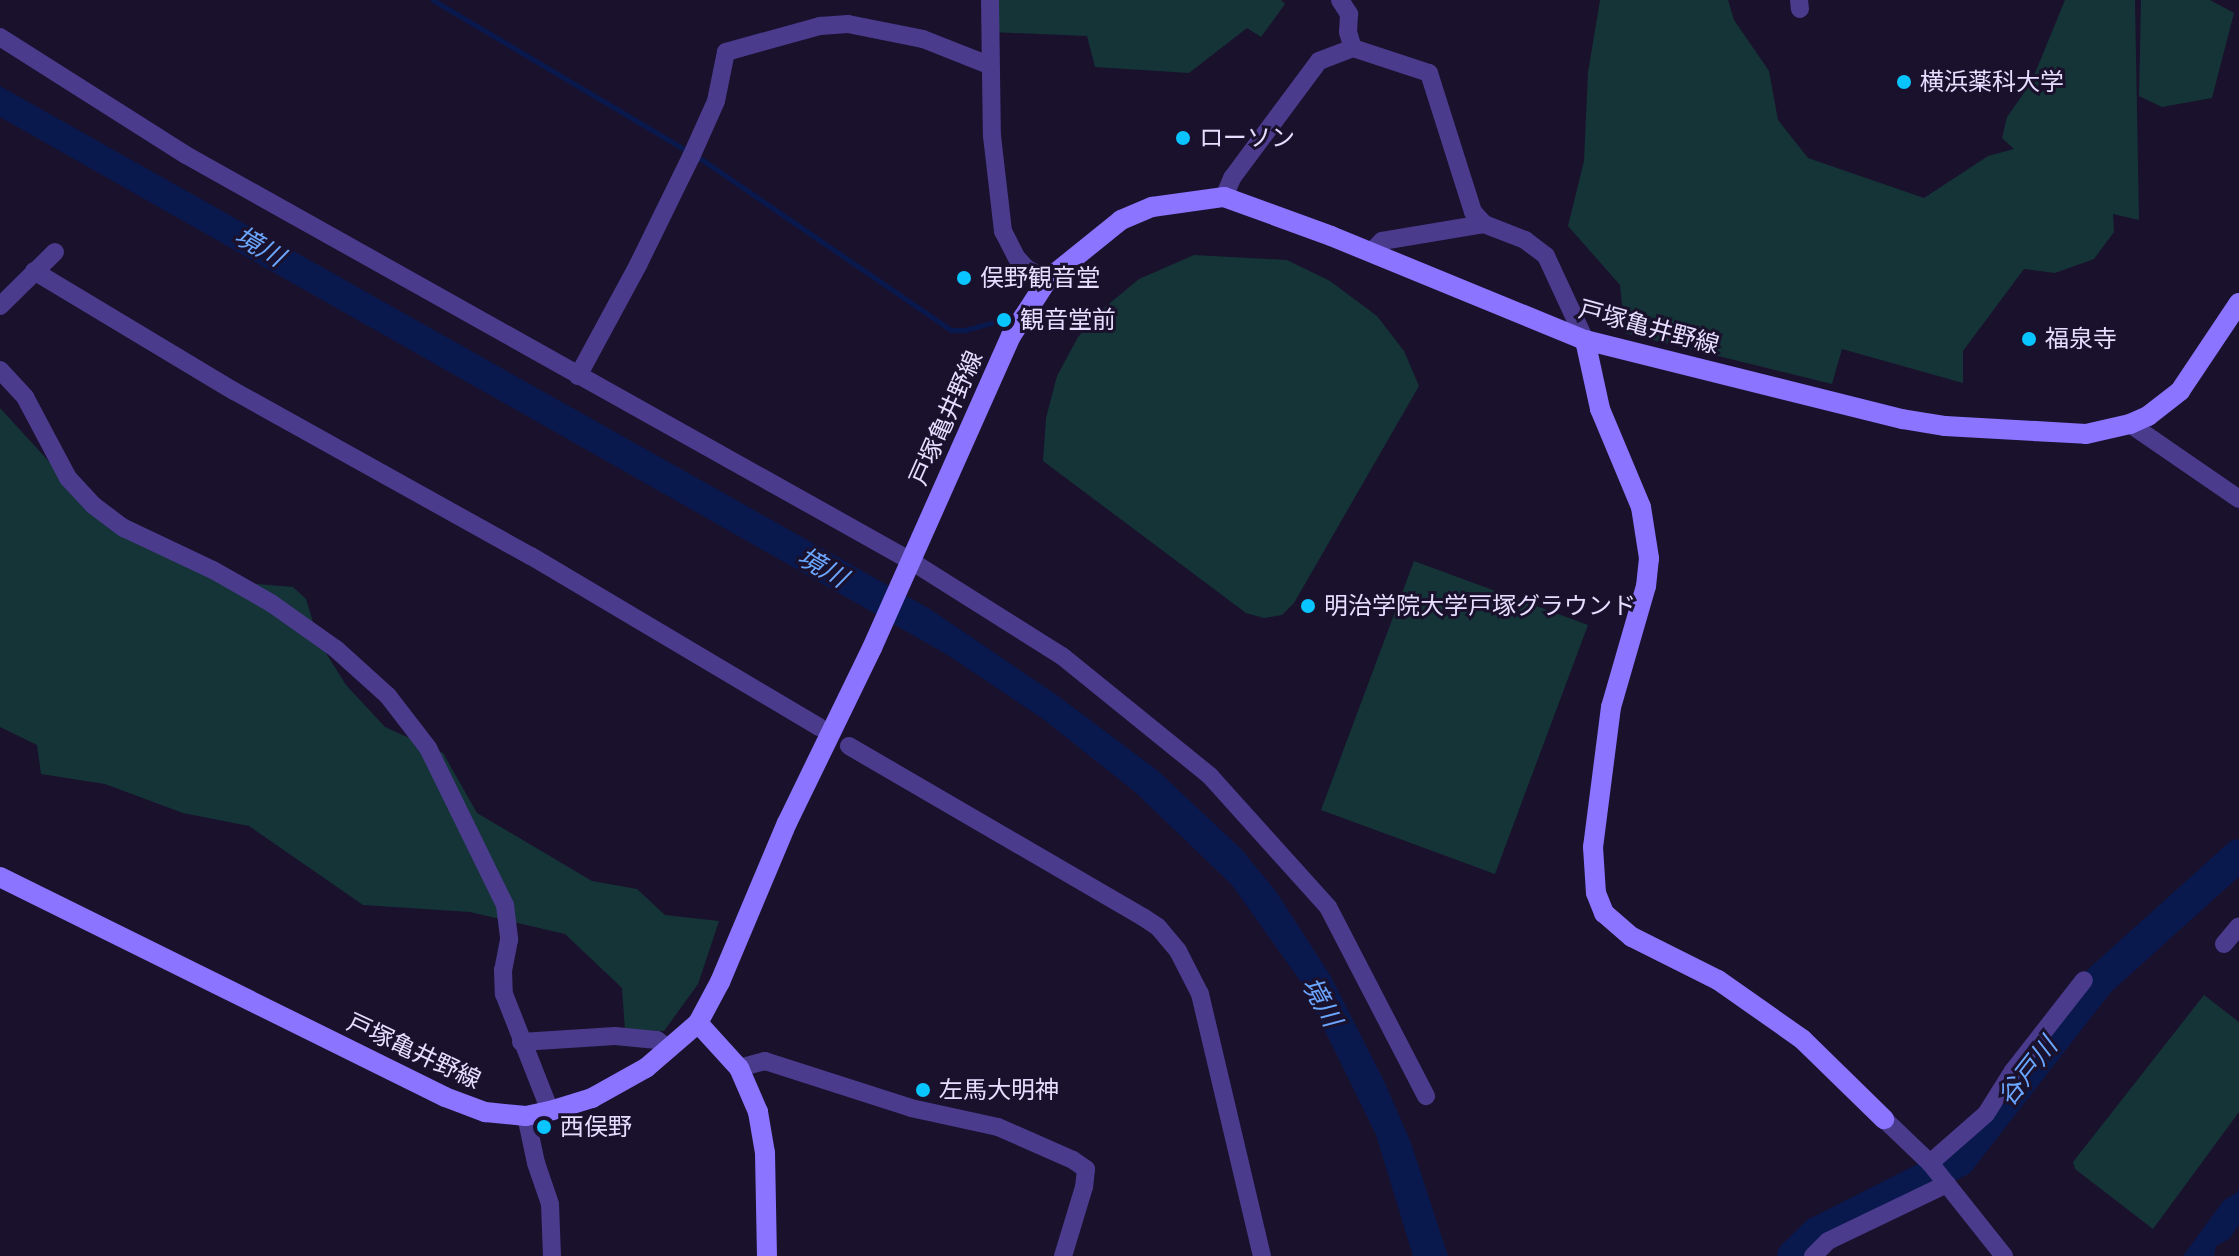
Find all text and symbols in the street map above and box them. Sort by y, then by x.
place label: 横浜薬科大学 [1920,68,2064,96]
marker: 横浜薬科大学 [1895,73,1913,91]
place label: ローソン [1199,124,1295,152]
marker: ローソン [1174,129,1192,147]
water label: 境川 [229,220,289,274]
place label: 俣野観音堂 [980,264,1100,292]
marker: 俣野観音堂 [955,269,973,287]
street label: 戸塚亀井野線 [1576,294,1722,360]
place label: 観音堂前 [1020,306,1116,334]
marker: 観音堂前 [995,311,1013,329]
place label: 福泉寺 [2045,325,2117,353]
marker: 福泉寺 [2020,330,2038,348]
street label: 戸塚亀井野線 [904,346,988,490]
water label: 境川 [792,541,852,595]
place label: 明治学院大学戸塚グラウンド [1324,592,1636,620]
marker: 明治学院大学戸塚グラウンド [1299,597,1317,615]
water label: 境川 [1295,972,1347,1032]
street label: 戸塚亀井野線 [343,1008,485,1094]
water label: 谷戸川 [1992,1032,2064,1112]
place label: 左馬大明神 [939,1076,1059,1104]
marker: 左馬大明神 [914,1081,932,1099]
place label: 西俣野 [560,1113,632,1141]
marker: 西俣野 [535,1118,553,1136]

